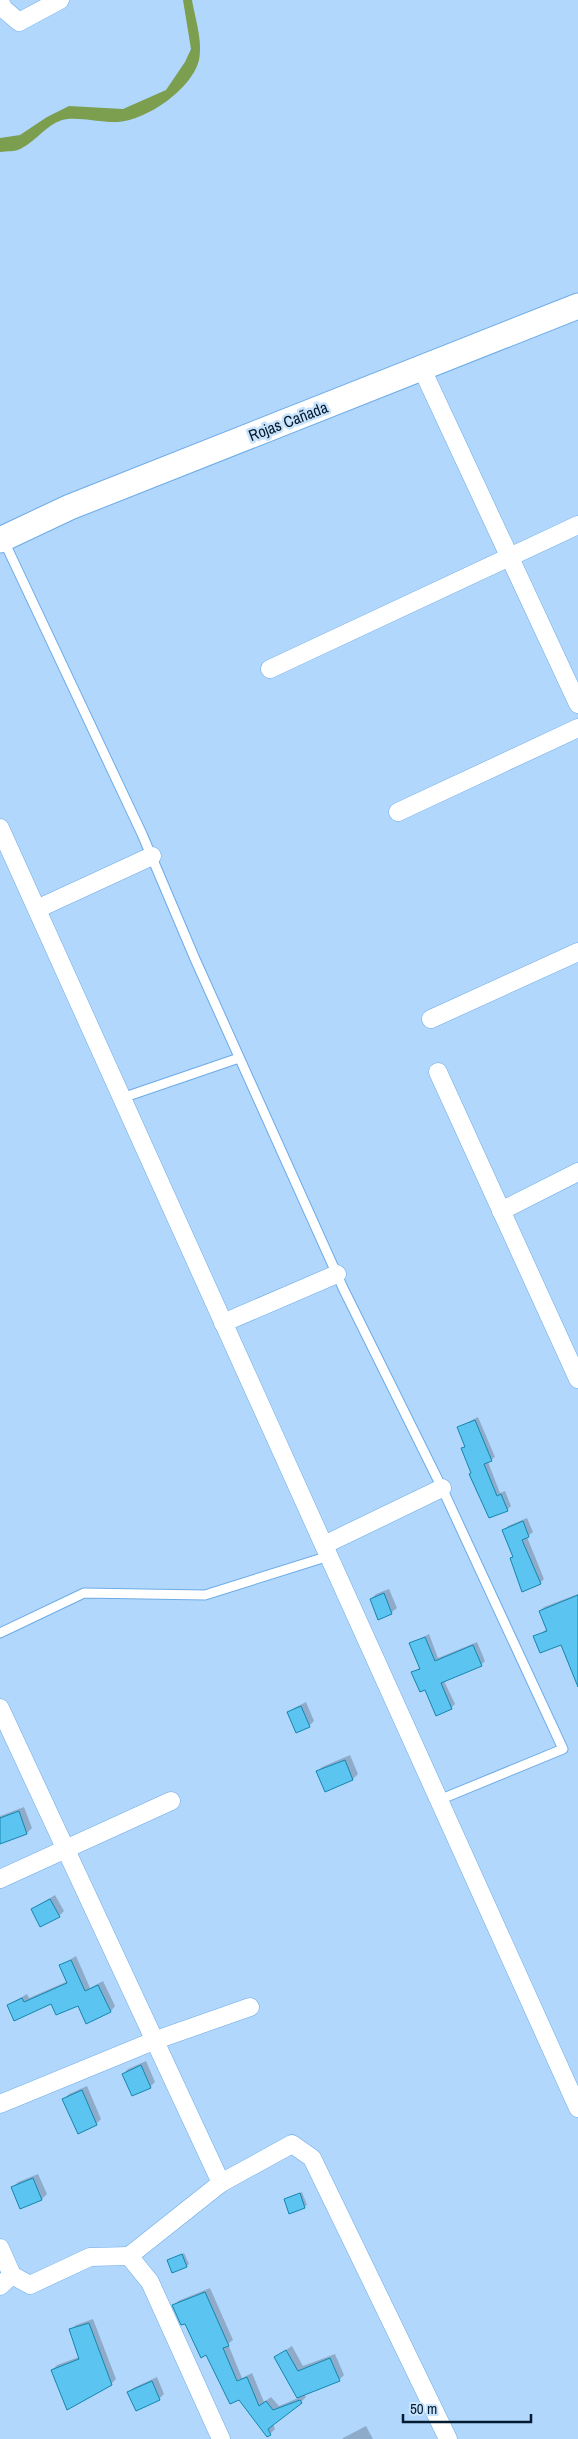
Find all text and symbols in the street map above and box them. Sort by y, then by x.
street label: Rojas Cañada [245,396,331,446]
scale bar [403,2392,530,2424]
text: 50 m [410,2398,437,2419]

